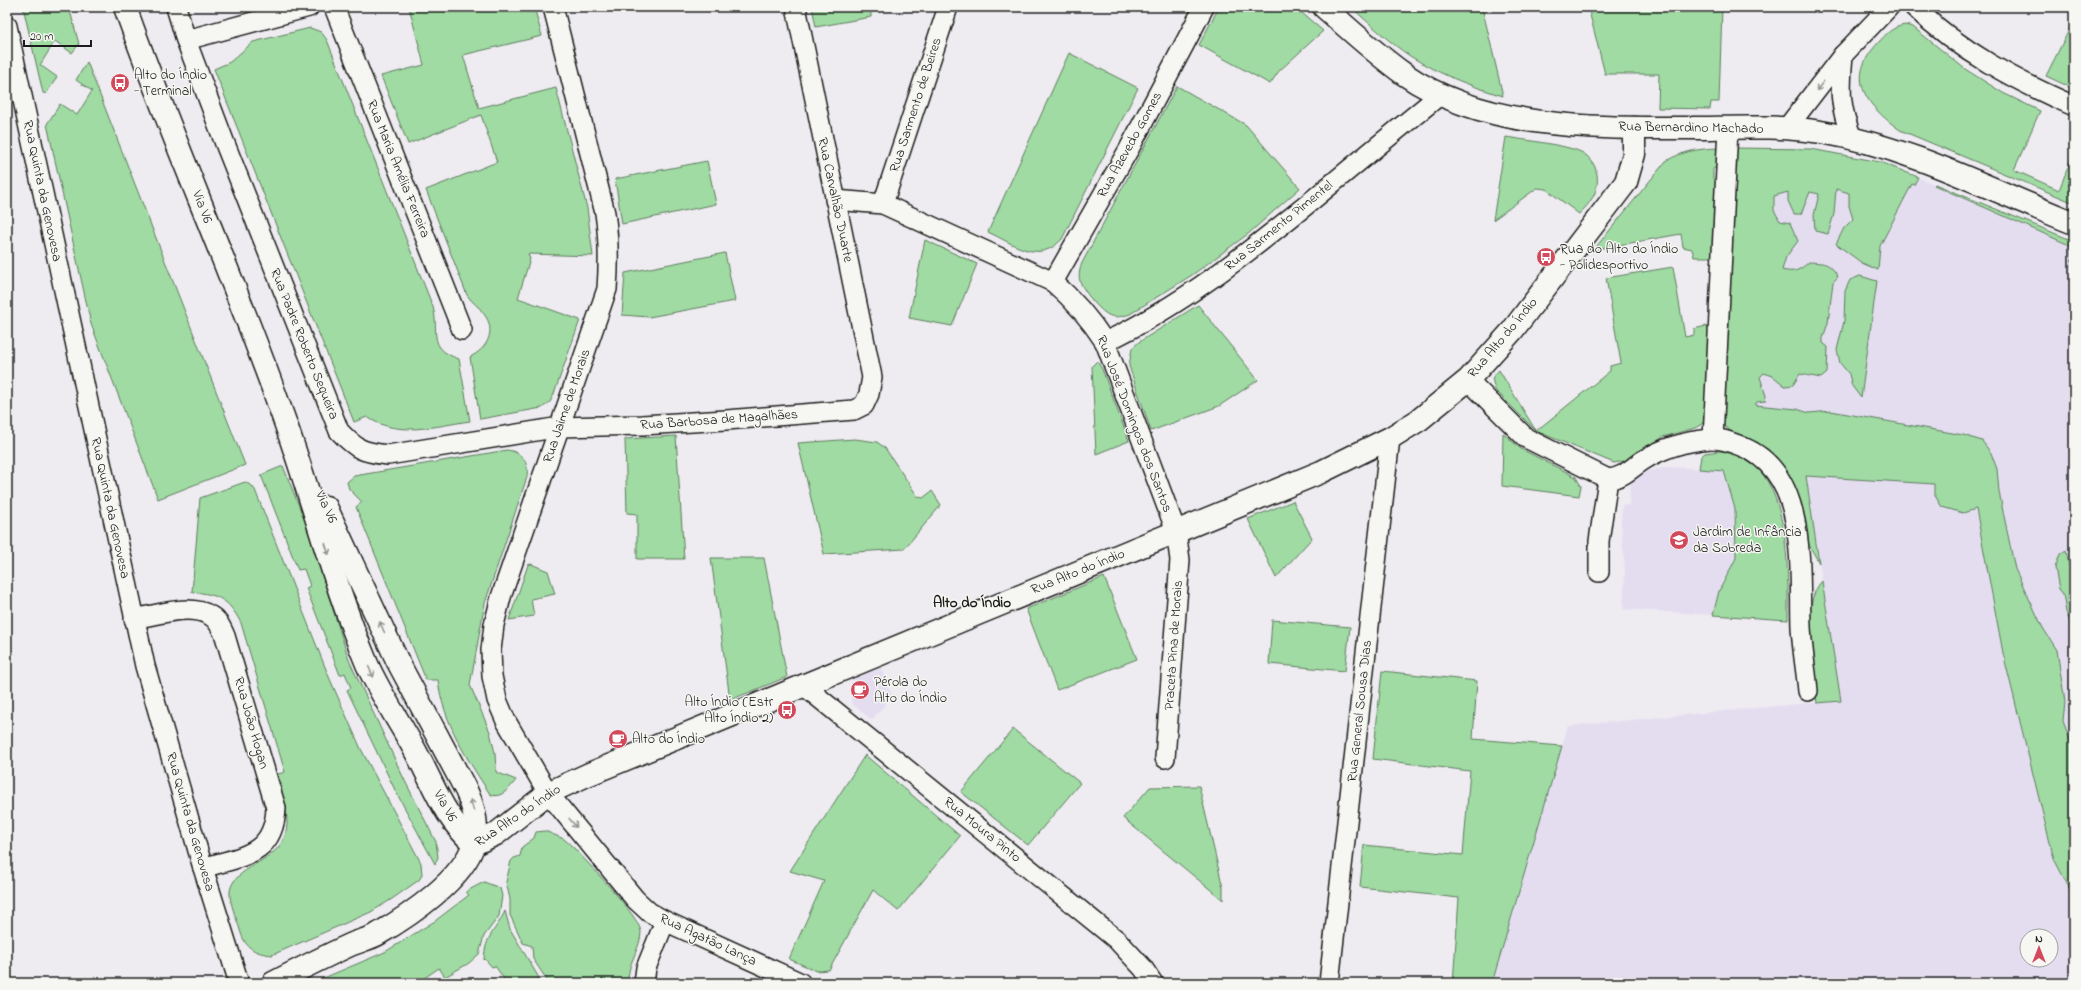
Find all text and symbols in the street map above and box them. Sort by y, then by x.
scale bar [24,22,91,48]
text: 20 m [30,28,53,46]
street label: Rua Sarmento de Beires [884,35,948,175]
place label: Alto do Índio - Terminal [134,65,207,102]
bus stop icon: Alto do Índio - Terminal [109,72,131,94]
one-way arrow [1815,80,1824,91]
street label: Rua Azevedo Gomes [1092,88,1168,202]
street label: Rua Maria Amélia Ferreira [361,97,435,241]
street label: Rua Bernardino Machado [1618,116,1764,140]
street label: Rua Quinta da Genovesa [17,118,67,264]
street label: Rua Carvalhão Duarte [811,136,859,265]
street label: Rua Sarmento Pimentel [1220,176,1338,276]
street label: Via V6 [186,187,218,226]
place label: Rua do Alto do Índio - Polidesportivo [1560,239,1678,276]
bus stop icon: Rua do Alto do Índio - Polidesportivo [1535,246,1557,268]
street label: Rua Padre Roberto Sequeira [264,265,344,423]
street label: Rua Alto do Índio [1463,293,1543,383]
street label: Rua José Domingos dos Santos [1090,332,1178,516]
street label: Rua Jaime de Morais [538,346,596,466]
street label: Rua Barbosa de Magalhães [639,404,799,437]
street label: Rua Quinta da Genovesa [85,435,135,581]
street label: Via V6 [309,486,343,527]
place label: Jardim de Infância da Sobreda [1693,522,1802,559]
school or university icon: Jardim de Infância da Sobreda [1668,529,1690,551]
one-way arrow [324,543,332,555]
street label: Rua Alto do Índio [1028,544,1128,600]
street label: Praceta Pina de Morais [1159,579,1189,711]
district label: Alto do Índio [933,592,1011,614]
one-way arrow [378,621,385,633]
street label: Rua General Sousa Dias [1342,639,1378,783]
one-way arrow [367,665,375,677]
place label: Pérola do Alto do Índio [874,672,947,709]
street label: Rua João Hogan [227,674,274,772]
cafe icon: Pérola do Alto do Índio [849,679,871,701]
place label: Alto Índio (Estr Alto Índio 2) [685,692,774,729]
bus stop icon: Alto Índio (Estr Alto Índio 2) [776,699,798,721]
cafe icon: Alto do Índio [607,728,629,750]
place label: Alto do Índio [632,729,705,750]
street label: Rua Quinta da Genovesa [160,750,220,894]
street label: Rua Alto do Índio [471,779,565,853]
street label: Via V6 [427,785,462,826]
street label: Rua Moura Pinto [939,792,1025,868]
one-way arrow [468,799,475,812]
one-way arrow [568,818,578,828]
street label: Rua Agatão Lança [655,908,760,973]
north arrow [2019,928,2059,968]
text: N [2035,931,2043,947]

